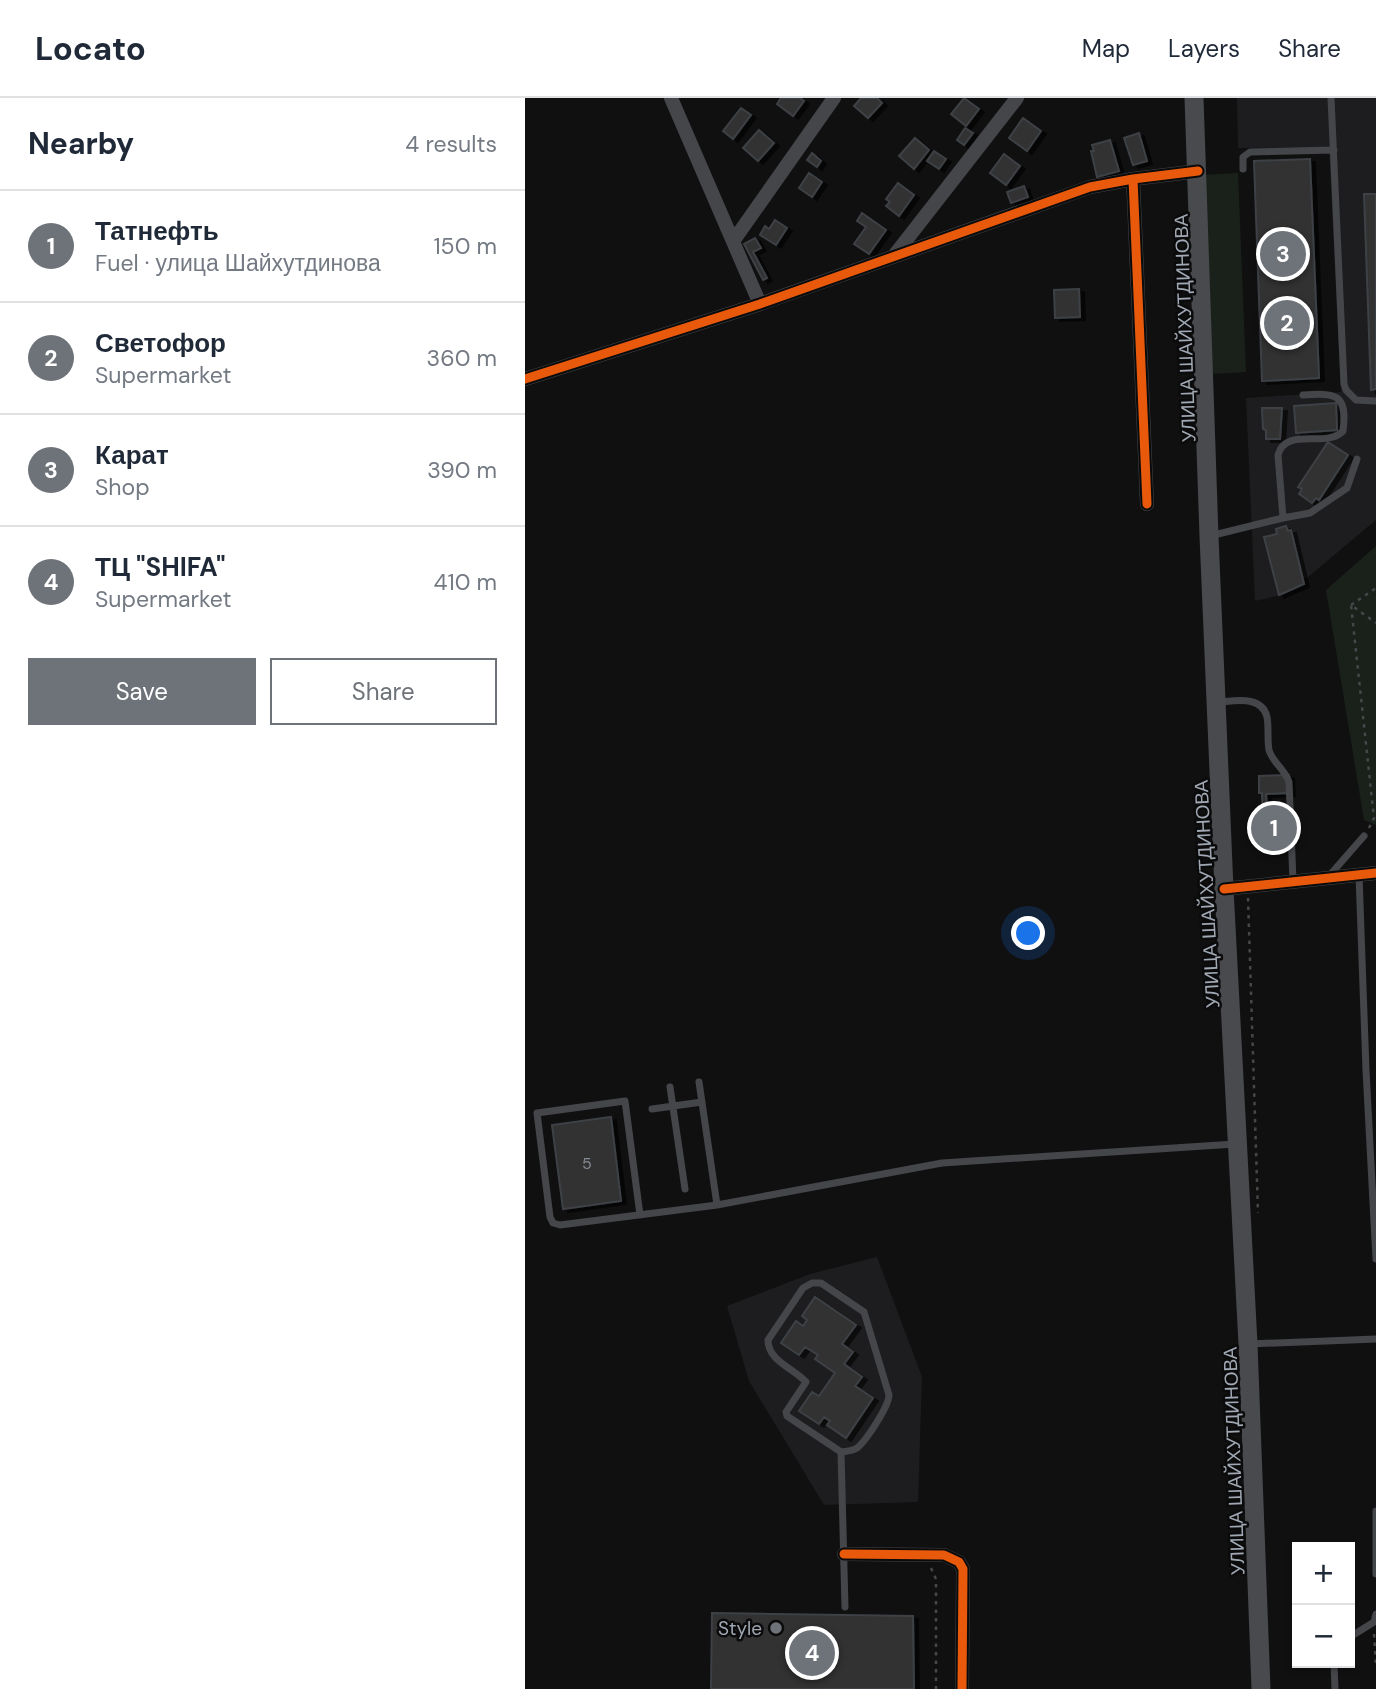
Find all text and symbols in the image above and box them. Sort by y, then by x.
text: Locato [35,27,146,70]
text: Map [1082,33,1130,64]
text: Layers [1168,33,1240,64]
text: Share [1278,33,1341,64]
text: Nearby [28,124,134,163]
text: 4 results [405,129,497,159]
street label: УЛИЦА ШАЙХУТДИНОВА [1169,213,1201,443]
text: Татнефть [95,214,219,248]
pin: 3 [1260,228,1306,280]
text: 1 [47,231,55,261]
text: 150 m [433,231,497,261]
text: Fuel · улица Шайхутдинова [95,248,381,278]
pin: 2 [1264,297,1310,349]
text: Светофор [95,326,226,360]
text: 2 [44,343,58,373]
text: 360 m [427,343,497,373]
text: Supermarket [95,360,231,390]
text: Карат [95,438,169,472]
text: 3 [44,455,58,485]
text: 390 m [427,455,497,485]
text: Shop [95,472,150,502]
text: ТЦ "SHIFA" [95,550,226,584]
text: 4 [44,567,58,597]
text: 410 m [434,567,497,597]
text: Supermarket [95,584,231,614]
button: Save [28,658,256,725]
button: Share [270,658,497,725]
street label: УЛИЦА ШАЙХУТДИНОВА [1189,779,1225,1009]
pin: 1 [1251,802,1297,854]
your location [1011,916,1045,950]
house number: 5 [582,1153,592,1174]
street label: УЛИЦА ШАЙХУТДИНОВА [1218,1346,1250,1576]
map controls [1292,1542,1355,1668]
button: + [1292,1542,1355,1605]
button: − [1292,1605,1355,1668]
place label: Style [718,1616,762,1641]
marker: Style [768,1620,784,1636]
pin: 4 [789,1627,835,1679]

